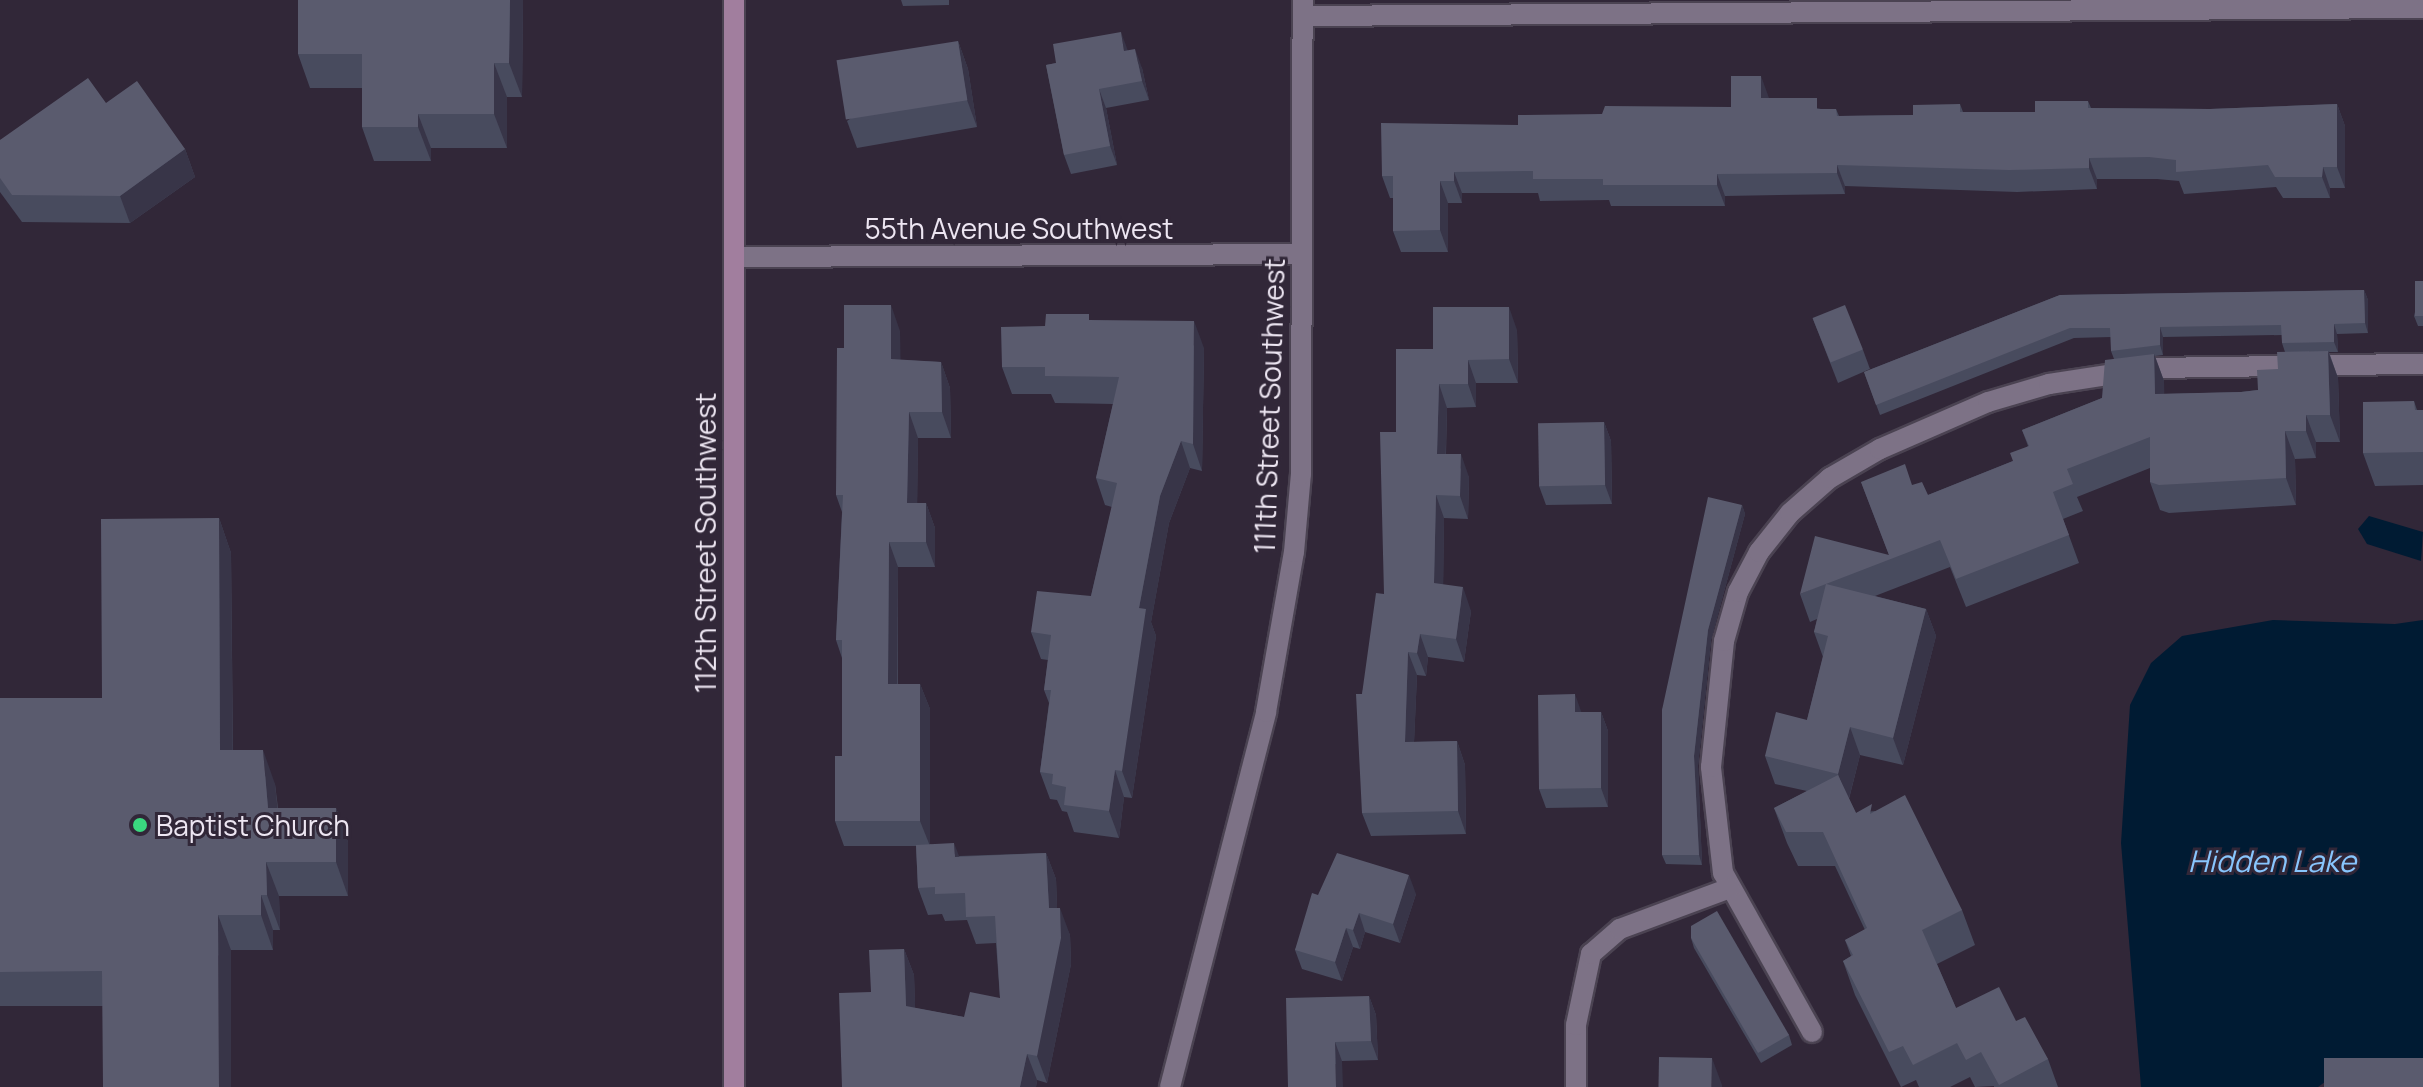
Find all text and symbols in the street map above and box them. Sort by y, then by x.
street label: 55th Avenue Southwest [865,211,1173,245]
street label: 111th Street Southwest [1247,258,1291,554]
street label: 112th Street Southwest [688,393,722,693]
place label: Baptist Church [156,808,350,842]
marker: Baptist Church [131,816,149,834]
water label: Hidden Lake [2188,843,2356,879]

